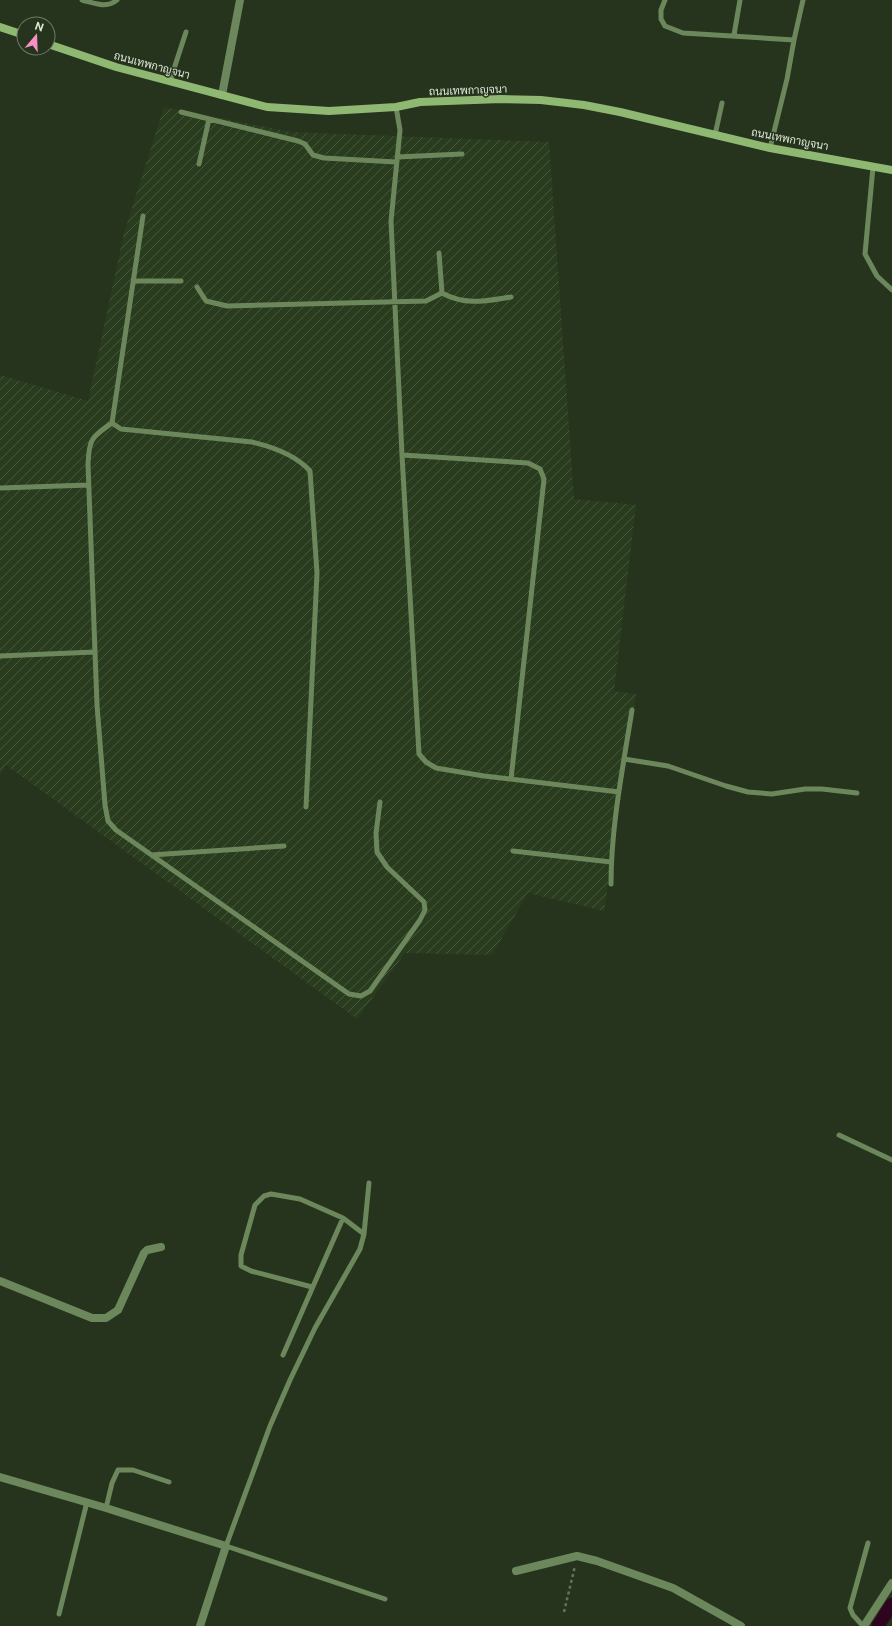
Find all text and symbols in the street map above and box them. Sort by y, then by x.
north arrow [16,16,56,56]
text: N [33,19,45,34]
street label: ถนนเทพกาญจนา [112,49,191,82]
street label: ถนนเทพกาญจนา [429,83,507,98]
street label: ถนนเทพกาญจนา [750,126,830,153]

